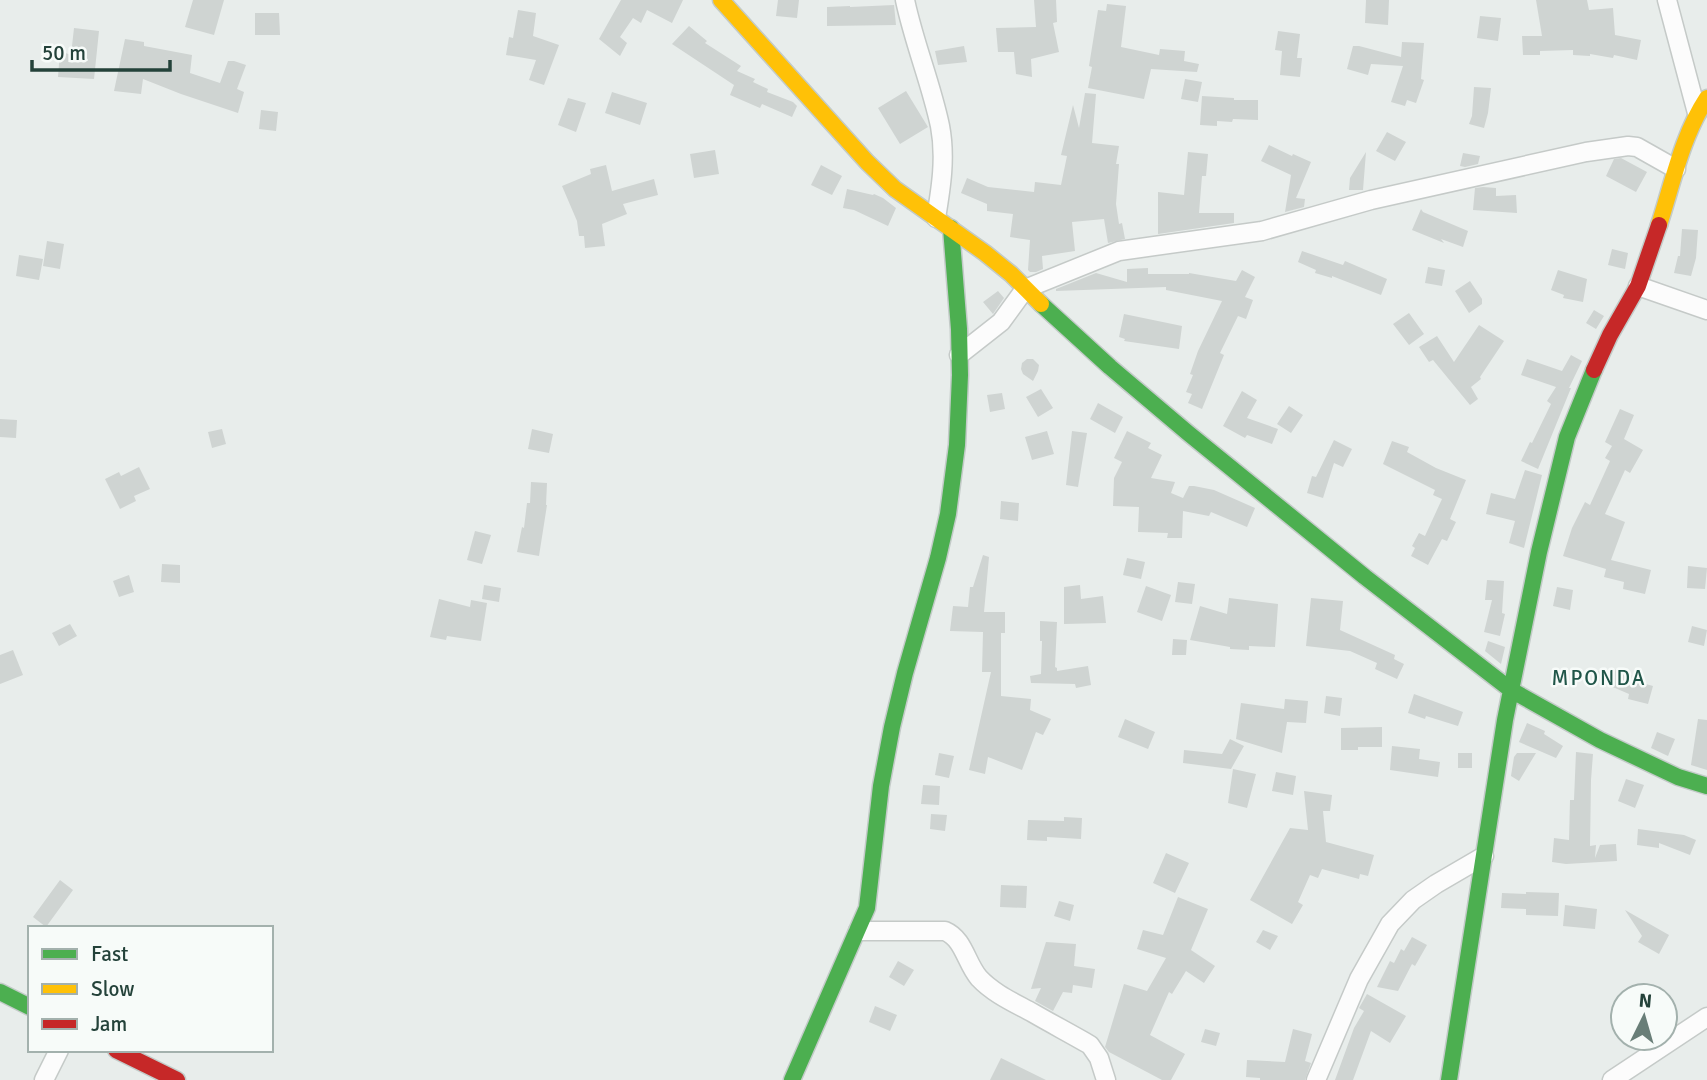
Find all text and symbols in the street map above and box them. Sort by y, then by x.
scale bar [32,28,170,72]
text: 50 m [42,40,86,66]
district label: MPONDA [1551,665,1647,691]
legend [28,926,273,1052]
text: Fast [91,941,128,967]
text: Slow [91,976,135,1002]
north arrow [1609,982,1679,1052]
text: N [1638,989,1653,1014]
text: Jam [91,1011,127,1037]

